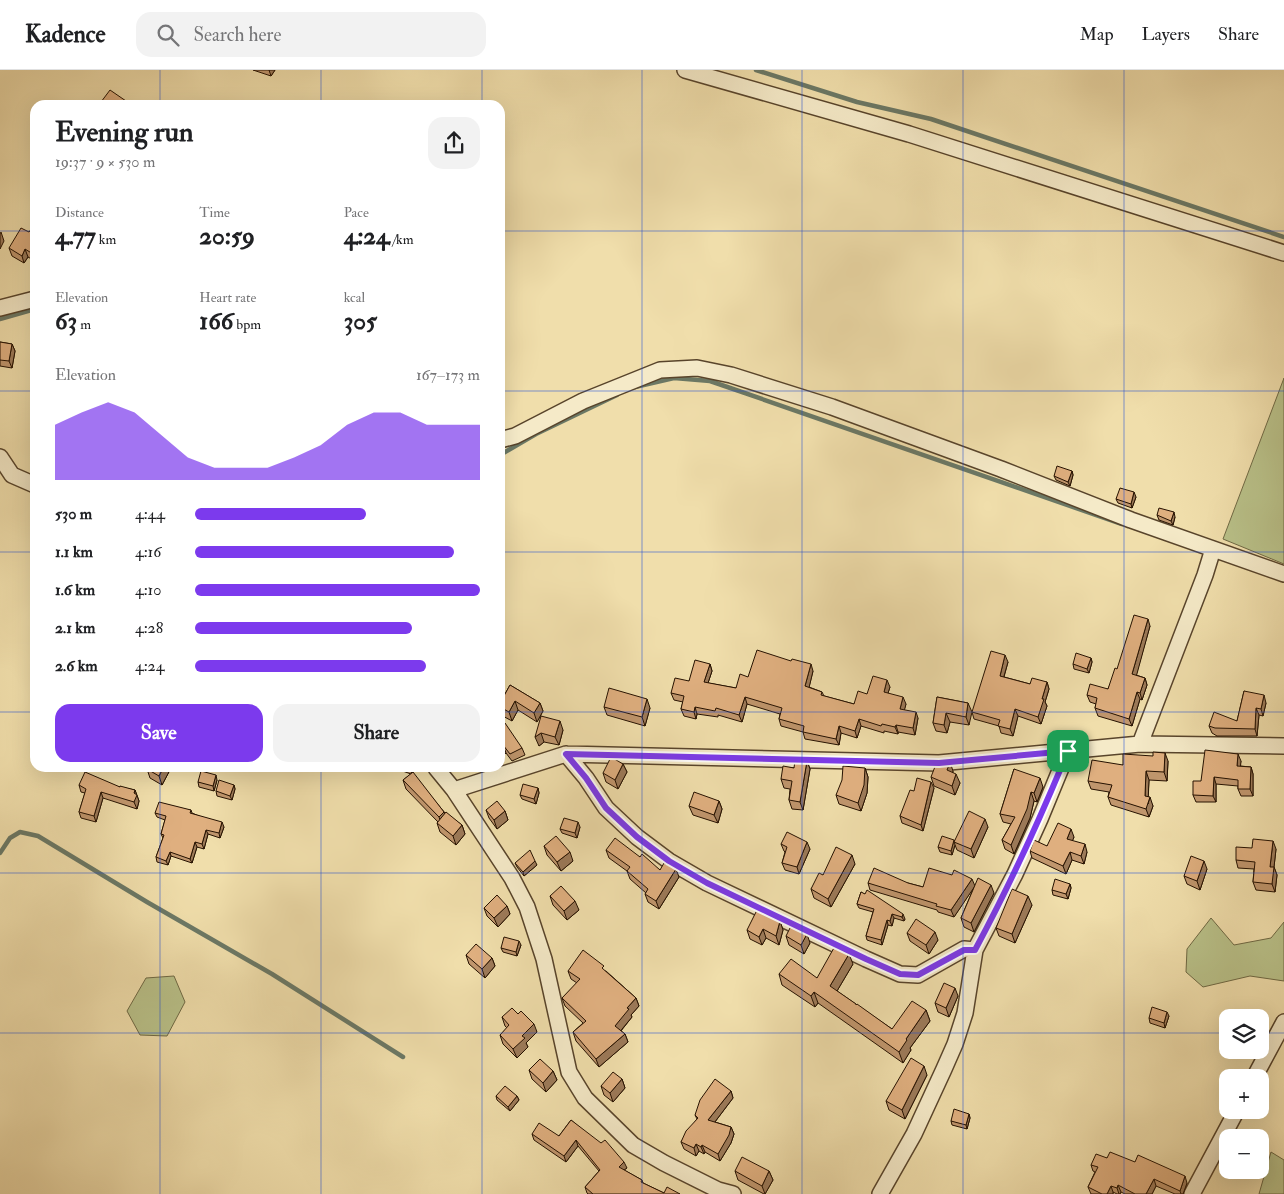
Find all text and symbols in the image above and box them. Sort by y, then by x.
search box [136,12,486,57]
text: Kadence [25,19,106,50]
icon: search [154,21,182,49]
text: Search here [194,23,281,47]
text: Map [1080,23,1114,46]
text: Layers [1142,23,1190,46]
text: Share [1218,23,1259,46]
text: Evening run [55,115,193,150]
button: share [428,117,480,169]
text: 19:37 · 9 × 530 m [55,152,155,172]
text: Distance [55,204,104,221]
text: Time [199,204,230,221]
text: Pace [344,204,369,221]
text: 4.77 [55,221,96,252]
text: 20:59 [199,221,255,252]
text: 4:24 [344,221,389,252]
text: km [96,231,116,248]
text: /km [389,231,414,248]
text: Elevation [55,289,108,306]
text: Heart rate [199,289,256,306]
text: kcal [344,289,365,306]
text: 63 [55,306,77,337]
text: 166 [199,306,233,337]
text: 305 [344,306,377,337]
text: m [77,316,91,333]
text: bpm [233,316,261,333]
text: Elevation [55,365,116,385]
text: 167–173 m [416,365,480,385]
text: 530 m [55,504,92,524]
text: 4:44 [135,504,165,524]
text: 1.1 km [55,542,93,562]
text: 4:16 [135,542,161,562]
text: 1.6 km [55,580,95,600]
text: 4:10 [135,580,161,600]
text: 2.1 km [55,618,95,638]
text: 4:28 [135,618,163,638]
text: 2.6 km [55,656,98,676]
text: 4:24 [135,656,164,676]
button: Save [55,704,263,762]
button: Share [273,704,480,762]
pin [1047,730,1089,772]
icon: arrive [1054,737,1082,765]
map controls [1219,1009,1269,1179]
button: layers [1219,1009,1269,1059]
button: + [1219,1069,1269,1119]
button: − [1219,1129,1269,1179]

